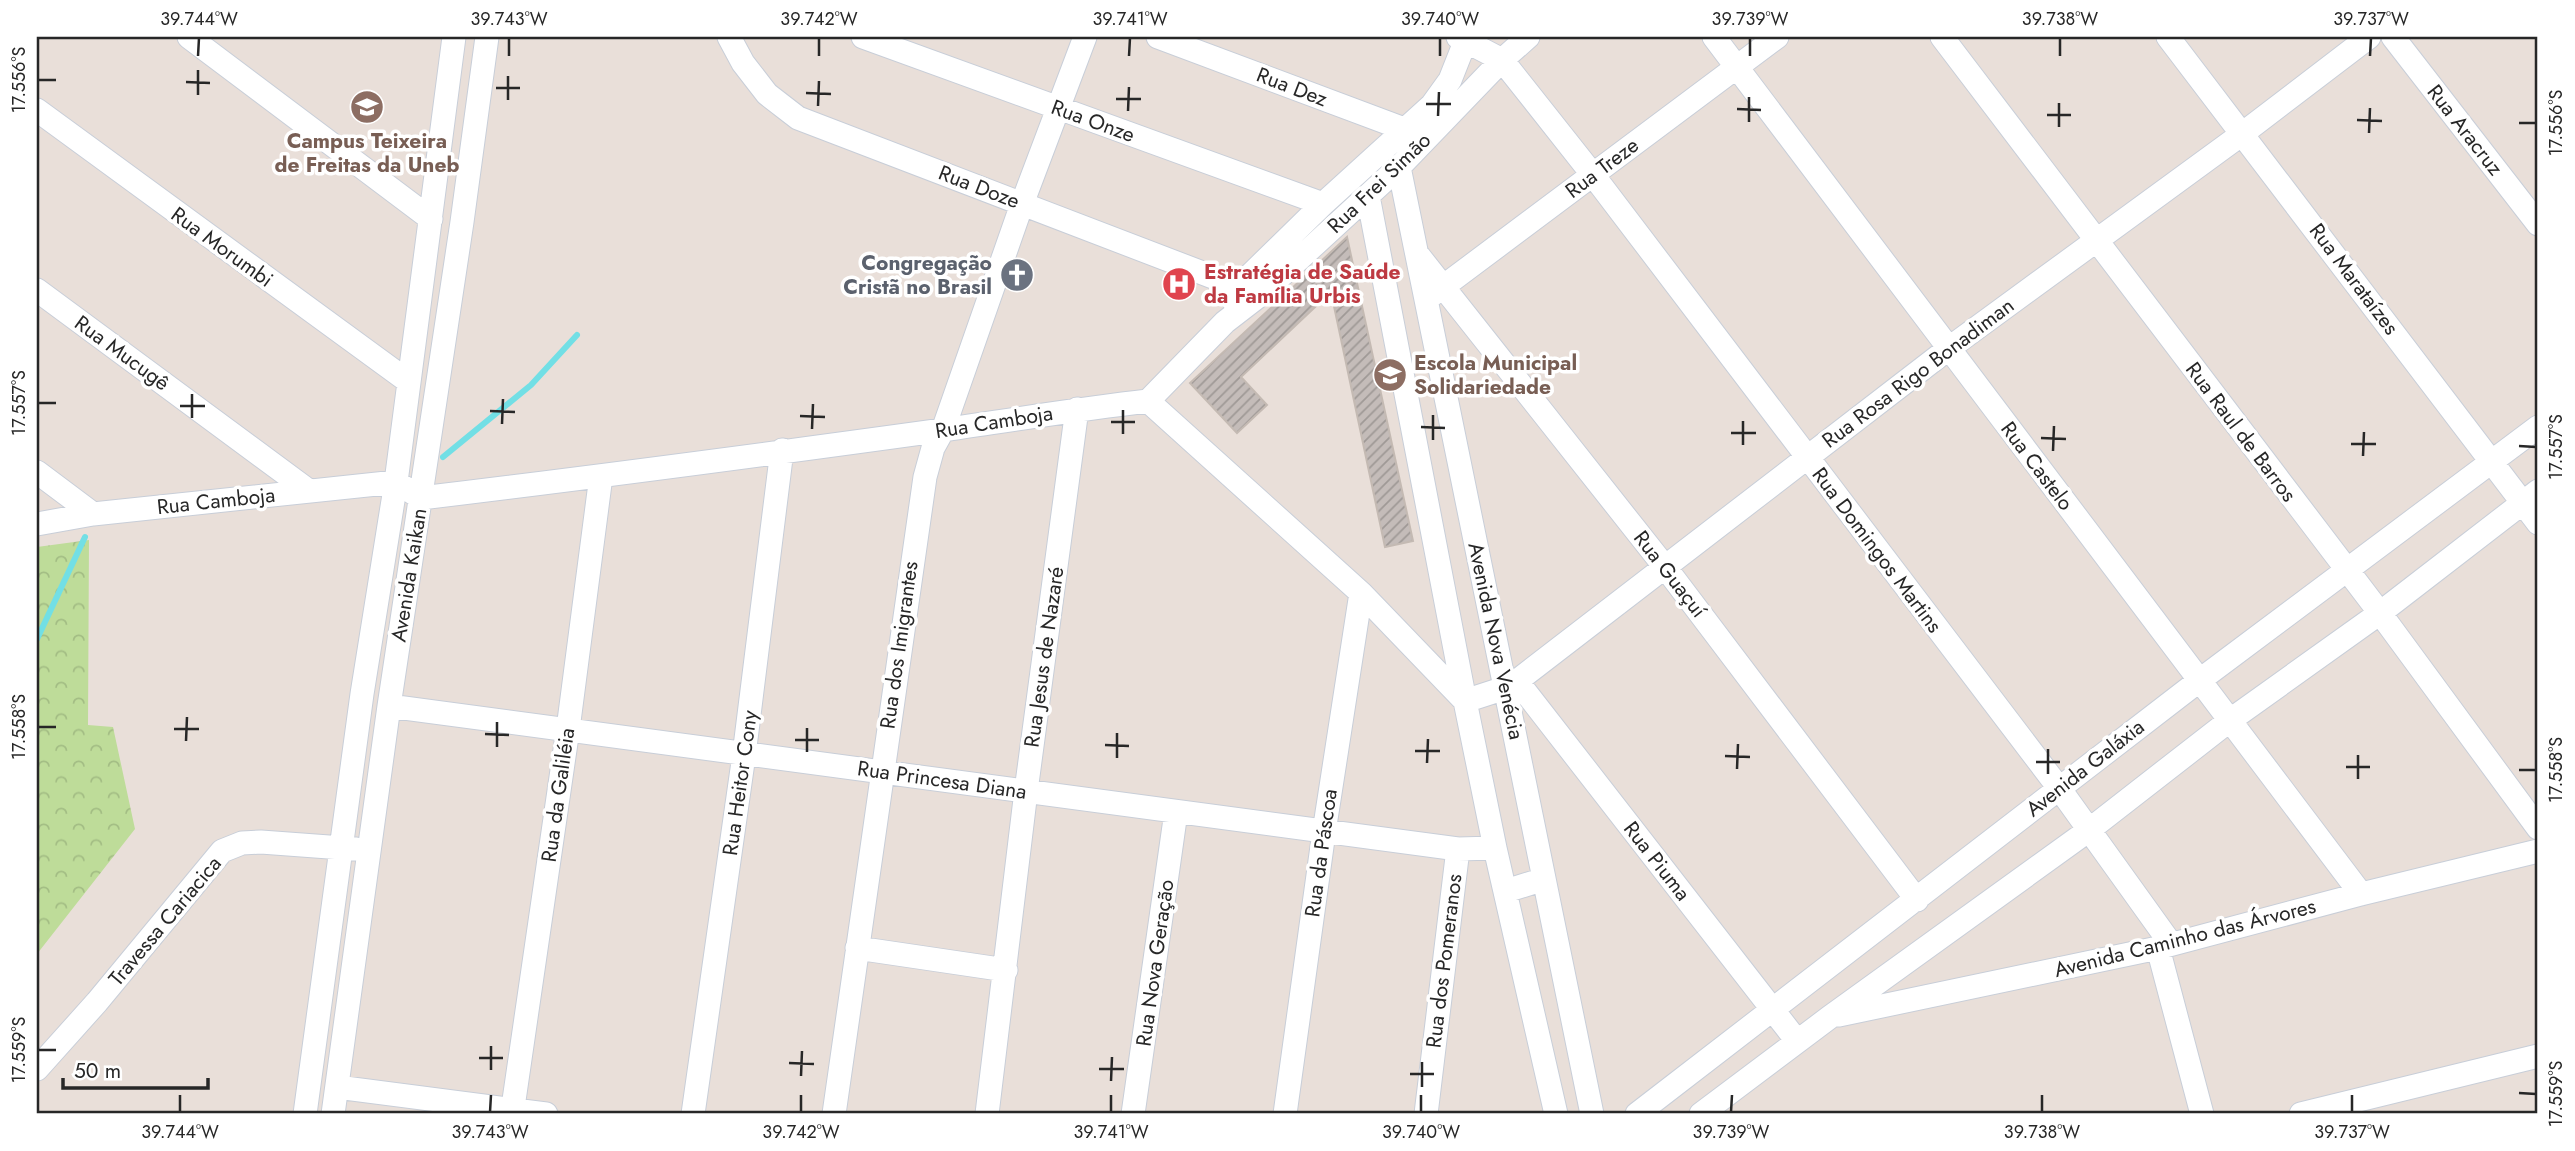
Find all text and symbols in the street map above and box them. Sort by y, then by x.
text: 39.744°W [160,6,238,32]
text: 39.743°W [471,6,548,32]
text: 39.742°W [780,6,858,32]
text: 39.741°W [1092,6,1168,32]
text: 39.740°W [1401,6,1479,32]
text: 39.739°W [1712,6,1789,32]
text: 39.738°W [2022,6,2098,32]
text: 39.737°W [2333,6,2409,32]
text: 17.556°S [6,47,32,113]
street label: Rua Dez [1252,60,1332,114]
street label: Rua Aracruz [2420,78,2510,182]
school or university icon: Campus Teixeira de Freitas da Uneb [348,88,386,126]
text: 17.556°S [2543,90,2569,156]
street label: Rua Onze [1047,92,1139,150]
place label: Campus Teixeira de Freitas da Uneb [275,126,459,180]
street label: Rua Frei Simão [1320,126,1438,240]
street label: Rua Treze [1559,130,1645,206]
street label: Rua Doze [934,158,1024,216]
street label: Rua Morumbi [165,200,279,294]
street label: Rua Marataízes [2302,217,2406,341]
place label: Congregação Cristã no Brasil [843,248,992,302]
church icon: Congregação Cristã no Brasil [998,256,1036,294]
place label: Estratégia de Saúde da Família Urbis [1204,257,1401,311]
hospital icon: Estratégia de Saúde da Família Urbis [1160,265,1198,303]
street label: Rua Rosa Rigo Bonadiman [1816,291,2020,455]
street label: Rua Mucugê [68,308,176,398]
place label: Escola Municipal Solidariedade [1414,348,1577,402]
school or university icon: Escola Municipal Solidariedade [1371,356,1409,394]
street label: Rua Raul de Barros [2178,356,2304,508]
text: 17.557°S [6,370,32,436]
street label: Rua Camboja [933,398,1055,446]
text: 17.557°S [2543,414,2569,480]
street label: Rua Castelo [1994,415,2080,517]
street label: Rua Domingos Martins [1805,461,1949,639]
street label: Rua Camboja [155,480,277,522]
street label: Avenida Kaikan [384,506,434,644]
street label: Rua Guaçuí [1626,524,1715,625]
street label: Avenida Nova Venécia [1460,540,1532,742]
street label: Rua dos Imigrantes [872,559,926,731]
street label: Rua Jesus de Nazaré [1016,565,1072,749]
text: 17.558°S [6,694,32,760]
street label: Rua Heitor Cony [715,708,765,858]
street label: Avenida Galáxia [2019,712,2151,824]
street label: Rua da Galiléia [534,726,582,864]
text: 17.558°S [2543,737,2569,803]
street label: Rua Princesa Diana [855,753,1029,807]
street label: Rua da Páscoa [1297,787,1345,919]
street label: Rua Piuma [1616,815,1698,907]
street label: Travessa Cariacica [102,850,228,992]
street label: Rua dos Pomeranos [1418,872,1470,1050]
street label: Rua Nova Geração [1128,878,1182,1048]
street label: Avenida Caminho das Árvores [2051,891,2319,985]
text: 17.559°S [6,1017,32,1083]
scale bar [63,1046,208,1090]
text: 50 m [74,1056,121,1086]
text: 17.559°S [2543,1061,2569,1127]
text: 39.744°W [141,1119,219,1145]
text: 39.743°W [452,1119,529,1145]
text: 39.742°W [762,1119,840,1145]
text: 39.741°W [1073,1119,1149,1145]
text: 39.740°W [1382,1119,1460,1145]
text: 39.739°W [1693,1119,1770,1145]
text: 39.738°W [2004,1119,2080,1145]
text: 39.737°W [2314,1119,2390,1145]

